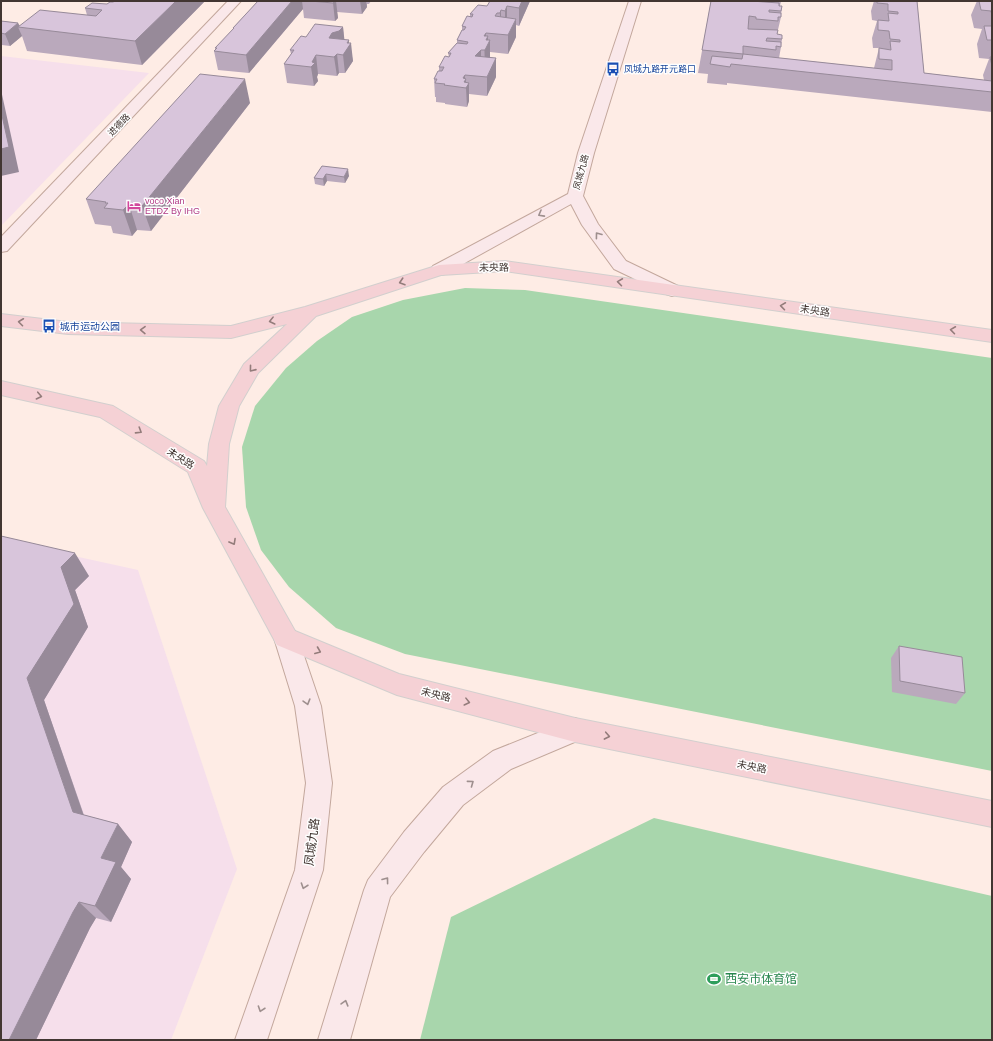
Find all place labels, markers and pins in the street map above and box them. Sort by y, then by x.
bus stop icon: 凤城九路开元路口 [605,61,621,77]
place label: 凤城九路开元路口 [624,64,696,74]
place label: voco Xian ETDZ By IHG [145,196,200,216]
hotel icon: voco Xian ETDZ By IHG [126,198,142,214]
bus stop icon: 城市运动公园 [41,318,57,334]
place label: 城市运动公园 [60,321,120,332]
sports icon: 西安市体育馆 [706,971,722,987]
place label: 西安市体育馆 [725,972,797,986]

